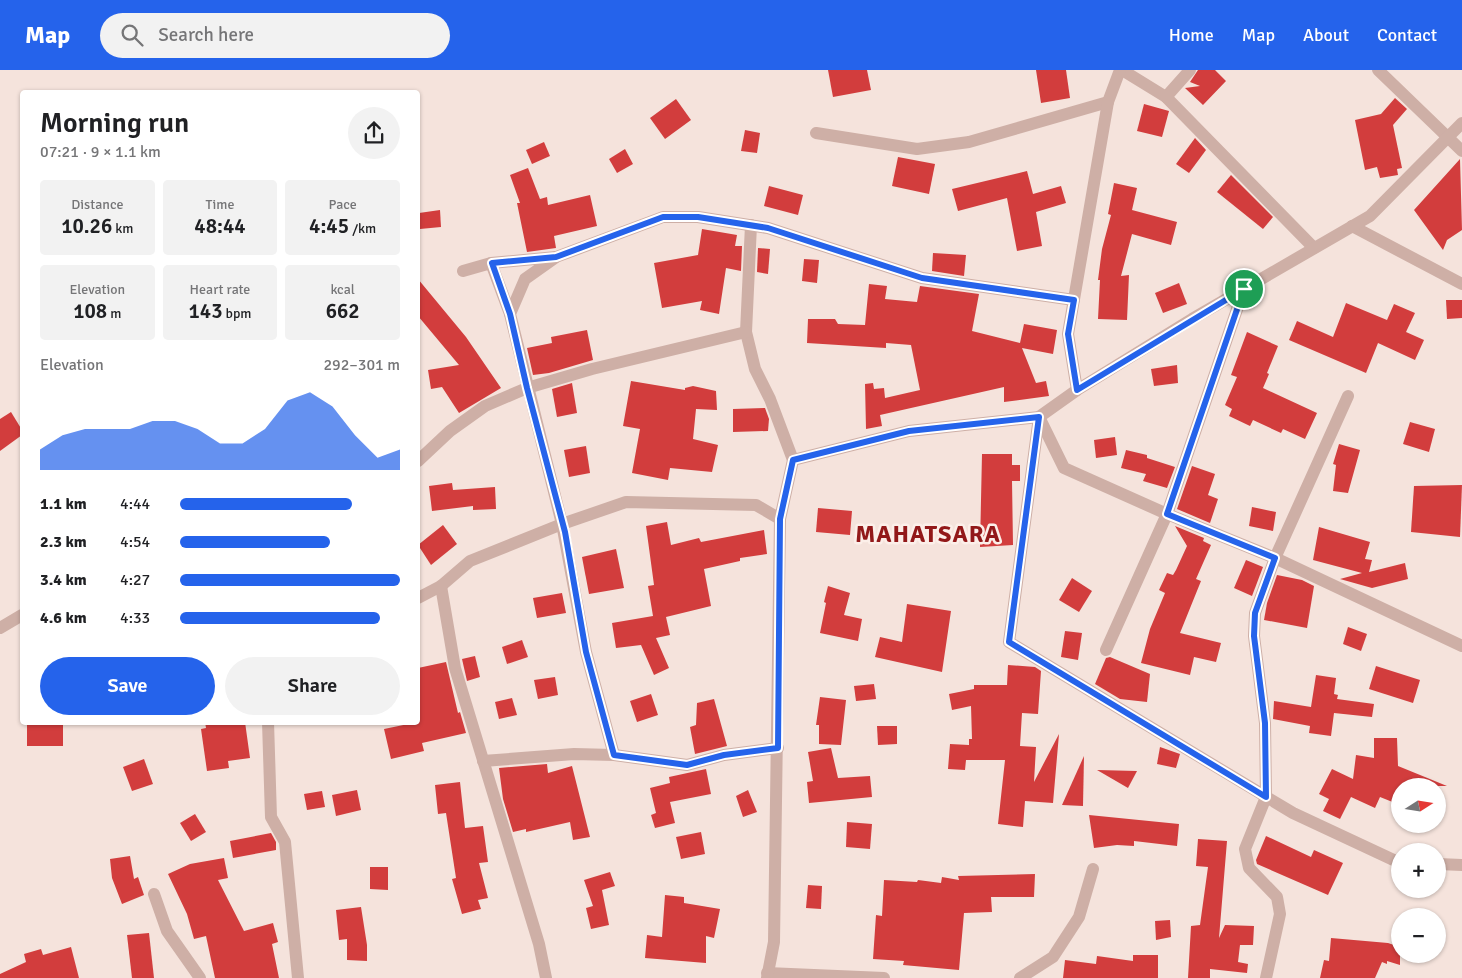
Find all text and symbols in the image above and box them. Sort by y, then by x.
search box [100,13,450,58]
text: Map [25,20,70,50]
icon: search [118,21,146,49]
text: Search here [158,23,254,47]
text: Home [1169,24,1214,46]
text: Map [1242,24,1275,46]
text: About [1303,24,1349,46]
text: Contact [1377,24,1437,46]
text: Morning run [40,106,189,140]
button: share [348,107,400,159]
text: 07:21 · 9 × 1.1 km [40,142,161,162]
text: Distance [71,196,123,213]
text: Time [206,196,234,213]
text: Pace [329,196,357,213]
text: 10.26 [61,213,112,239]
text: 48:44 [194,213,246,239]
text: 4:45 [309,213,349,239]
text: km [112,220,134,237]
text: /km [349,220,376,237]
pin [1223,268,1265,310]
icon: arrive [1230,275,1258,303]
text: Elevation [69,281,125,298]
text: Heart rate [190,281,250,298]
text: kcal [330,281,355,298]
text: 108 [73,298,107,324]
text: 143 [188,298,222,324]
text: 662 [326,298,360,324]
text: m [107,305,121,322]
text: bpm [222,305,252,322]
text: Elevation [40,355,104,375]
text: 292–301 m [323,355,400,375]
text: 1.1 km [40,494,87,514]
text: 4:44 [120,494,150,514]
district label: MAHATSARA [855,519,1001,549]
text: 2.3 km [40,532,87,552]
text: 4:54 [120,532,150,552]
text: 3.4 km [40,570,87,590]
text: 4:27 [120,570,150,590]
text: 4.6 km [40,608,87,628]
text: 4:33 [120,608,150,628]
button: Save [40,657,215,715]
button: Share [225,657,400,715]
north arrow [1391,778,1446,832]
map controls [1391,778,1446,963]
button: + [1391,843,1446,898]
button: − [1391,908,1446,963]

